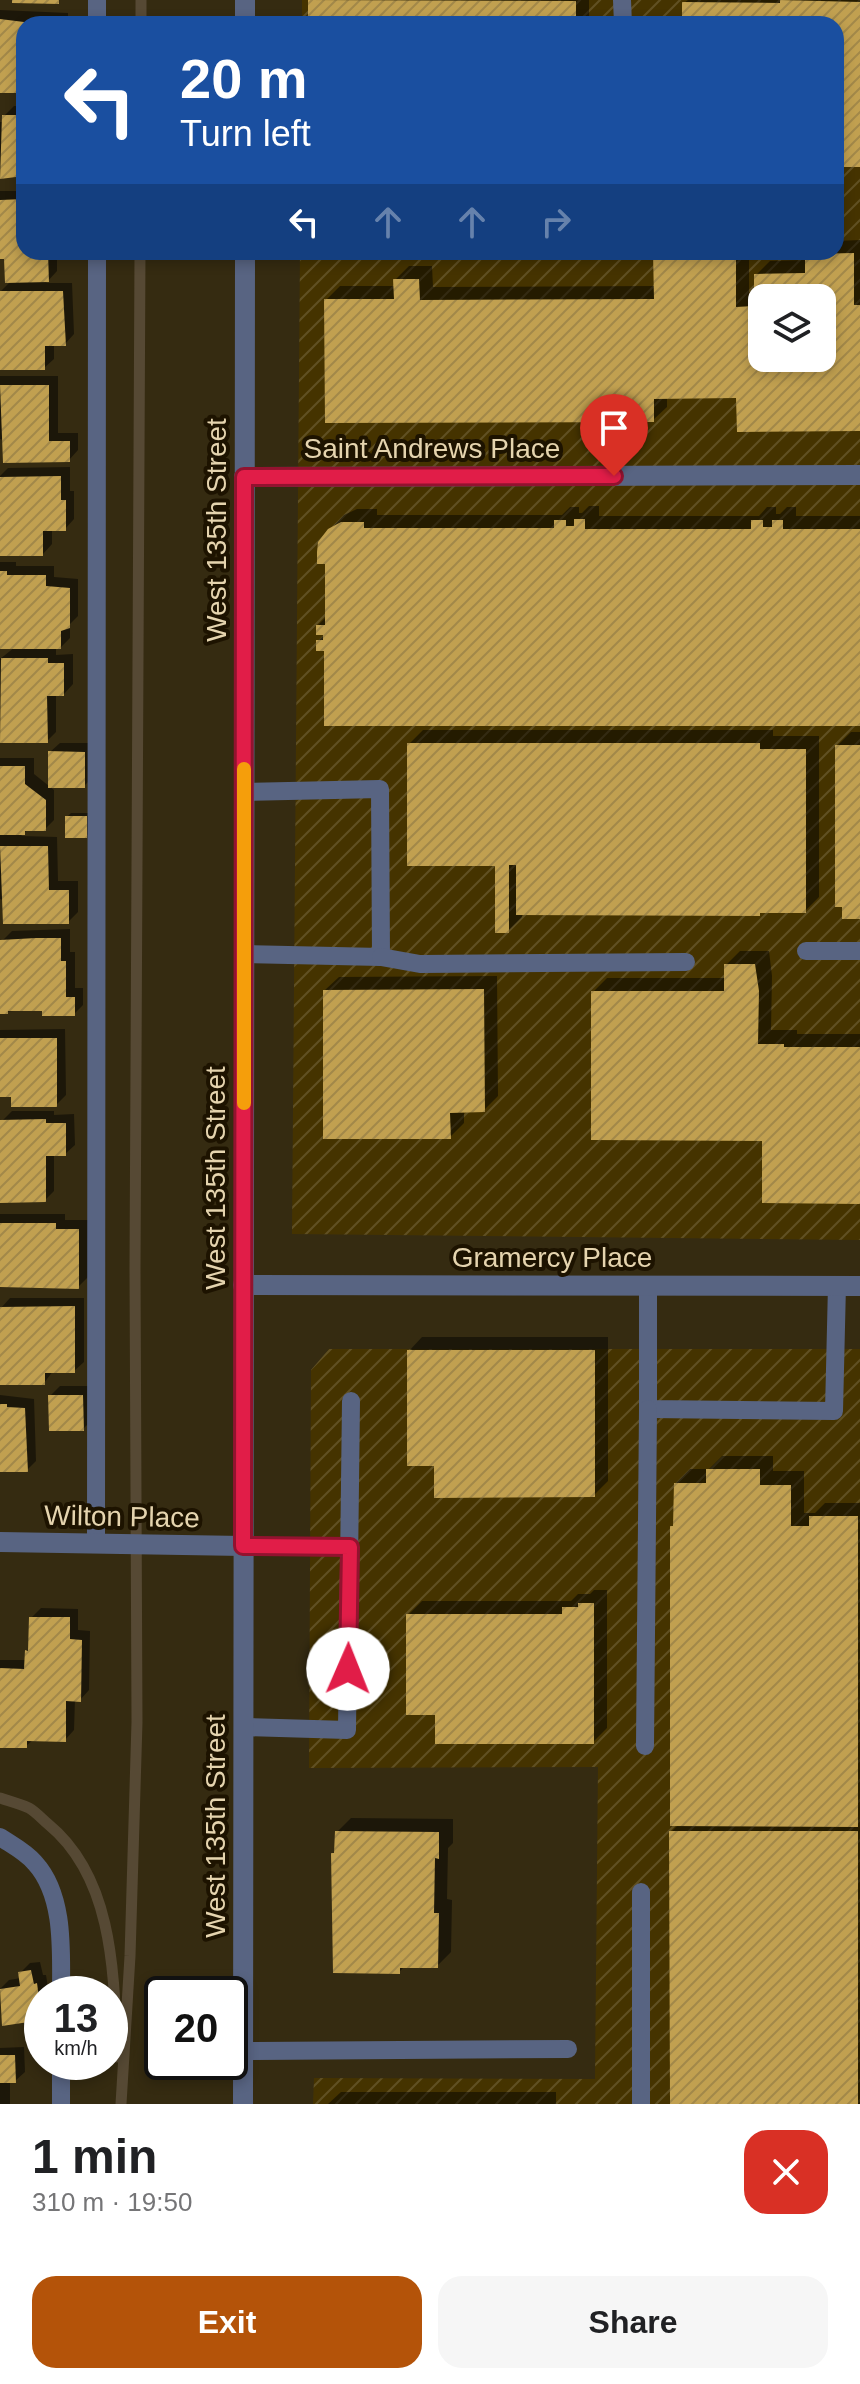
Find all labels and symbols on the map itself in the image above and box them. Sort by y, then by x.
pin [580,394,648,476]
street label: West 135th Street [201,418,232,642]
street label: Saint Andrews Place [304,433,560,464]
street label: West 135th Street [200,1066,231,1290]
street label: Gramercy Place [452,1242,652,1273]
street label: Wilton Place [44,1500,200,1533]
position arrow [306,1627,390,1711]
street label: West 135th Street [200,1714,231,1938]
speed limit sign: 20 [144,1976,248,2080]

